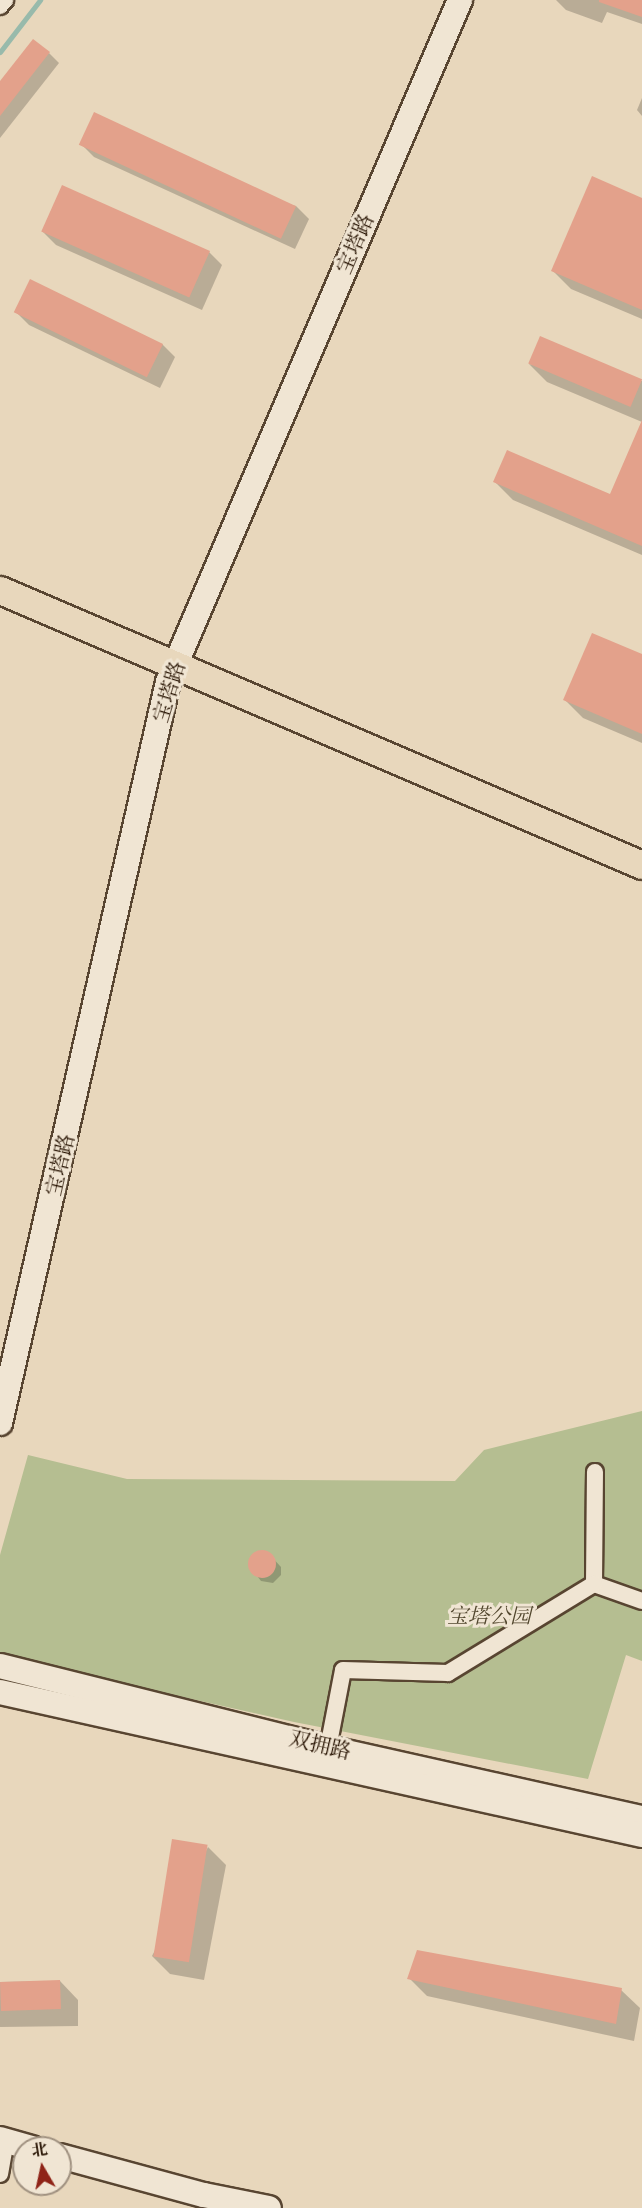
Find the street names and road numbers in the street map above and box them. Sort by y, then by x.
street label: 宝塔路 [332,210,380,278]
street label: 宝塔路 [149,658,191,726]
street label: 宝塔路 [42,1131,80,1199]
street label: 双拥路 [286,1727,354,1765]

